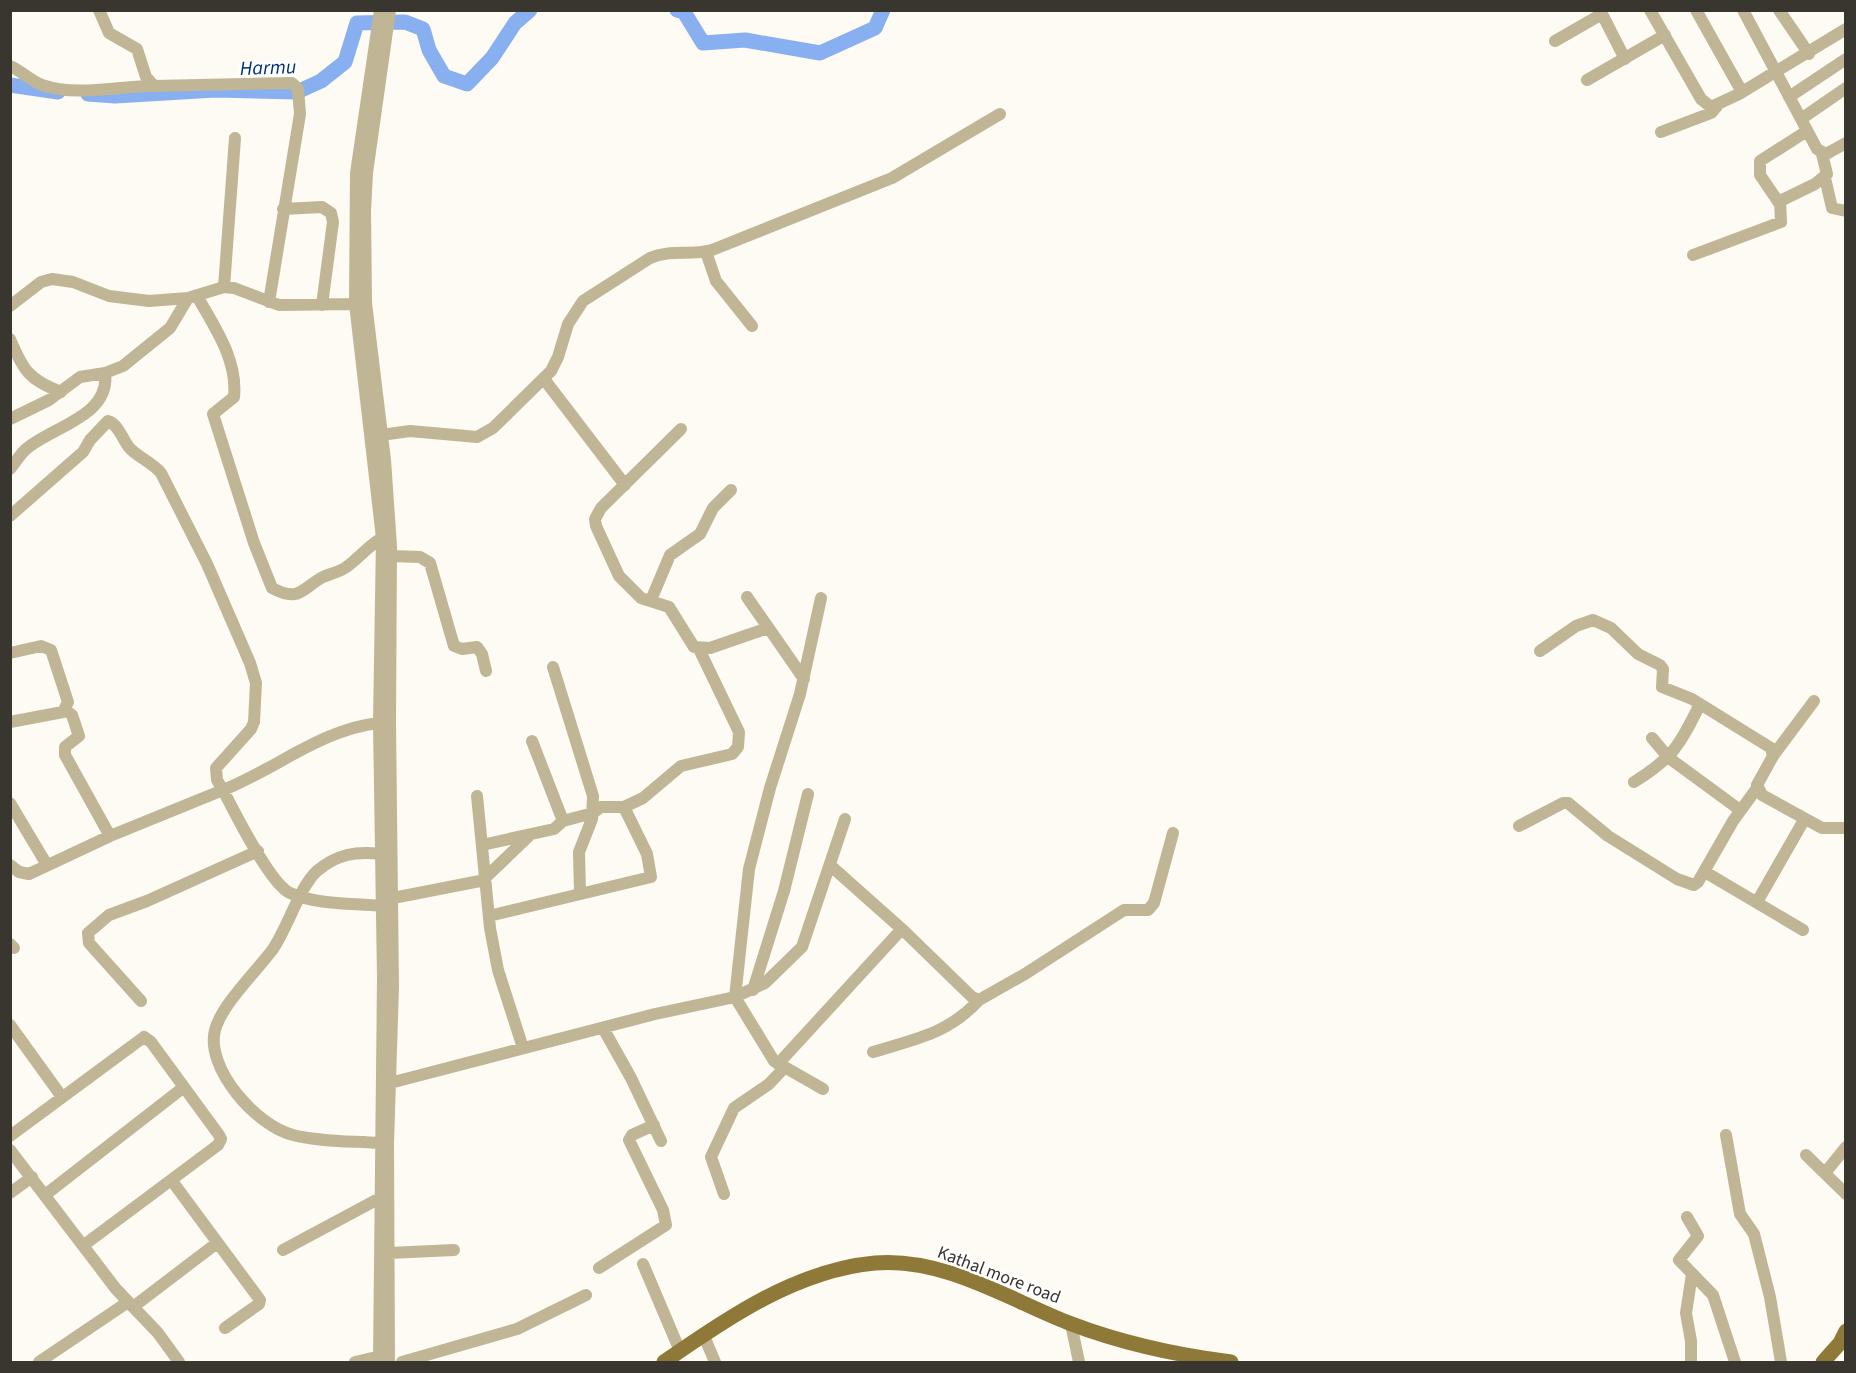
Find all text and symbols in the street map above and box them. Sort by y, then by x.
water label: Harmu [239,53,297,83]
street label: Kathal more road [934,1240,1064,1310]

